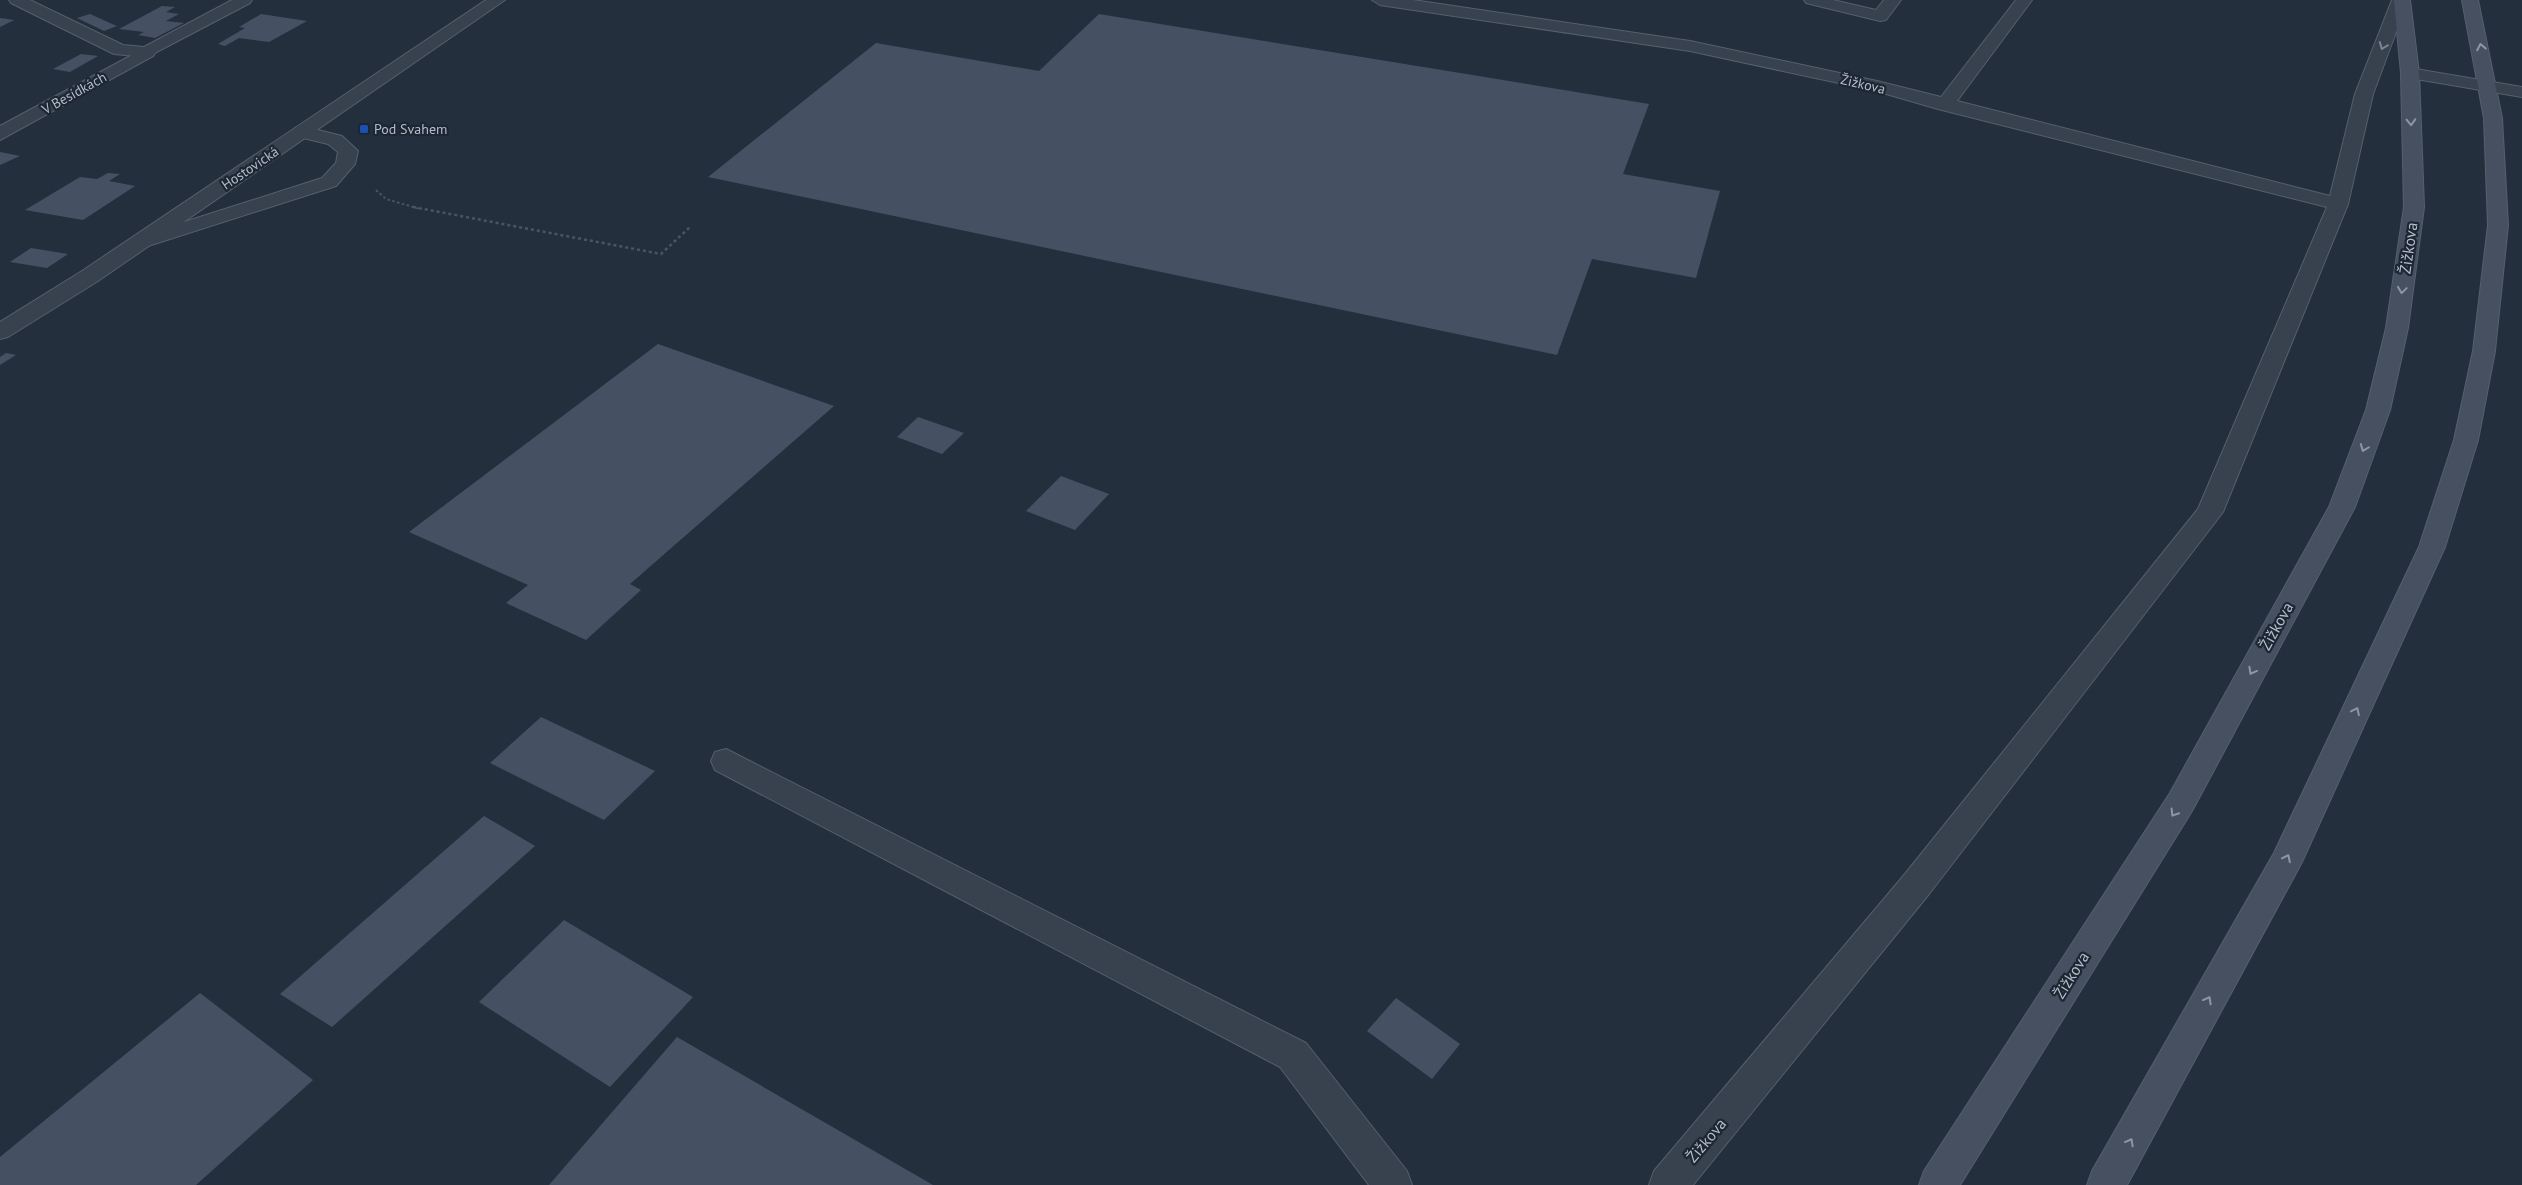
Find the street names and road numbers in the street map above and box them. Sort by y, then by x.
street label: V Besídkách [38,68,110,119]
street label: Žižkova [1839,70,1887,98]
street label: Hostovická [218,142,282,194]
street label: Žižkova [2395,221,2421,275]
street label: Žižkova [2255,599,2297,653]
street label: Žižkova [2049,948,2093,1002]
street label: Žižkova [1682,1114,1730,1166]

